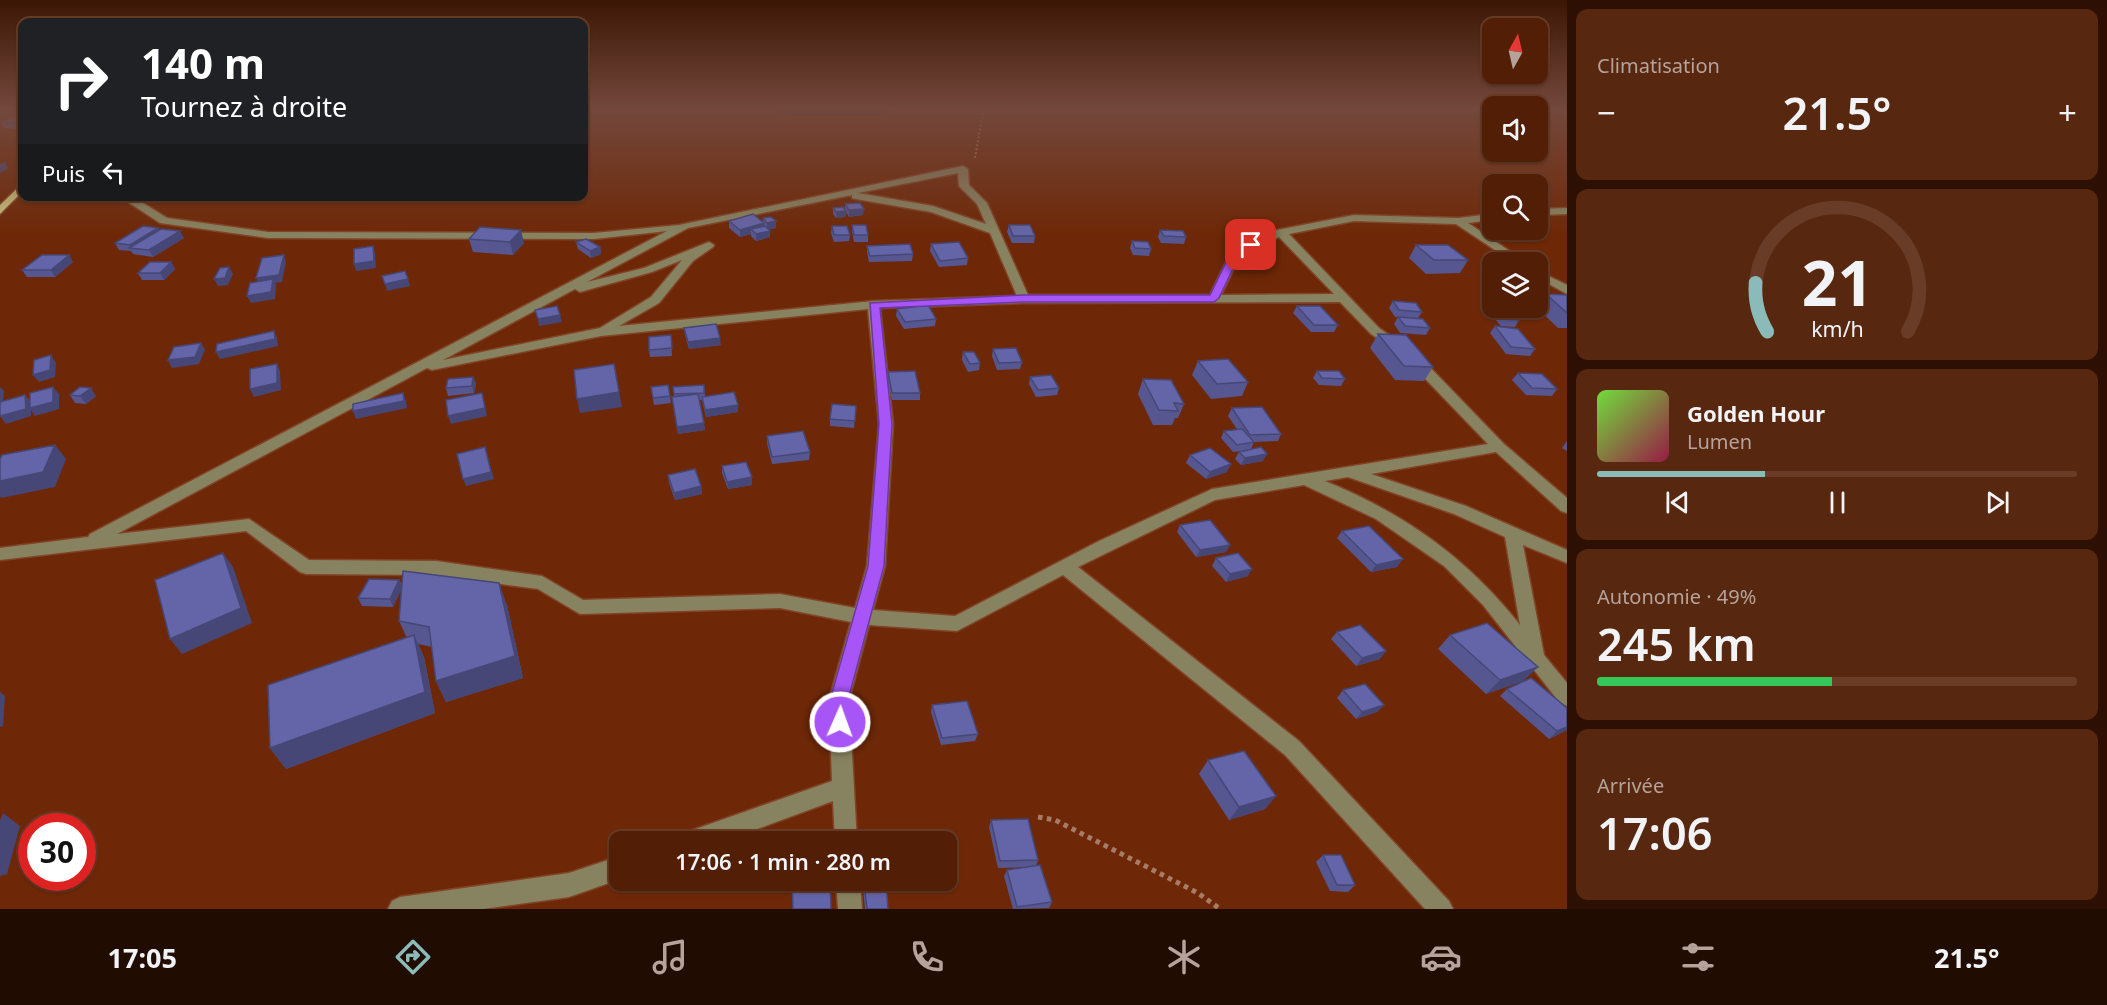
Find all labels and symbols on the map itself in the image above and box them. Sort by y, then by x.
north arrow [1482,18,1548,84]
pin [1225,219,1276,270]
position arrow [808,690,872,754]
speed limit sign: 30 [18,813,96,891]

